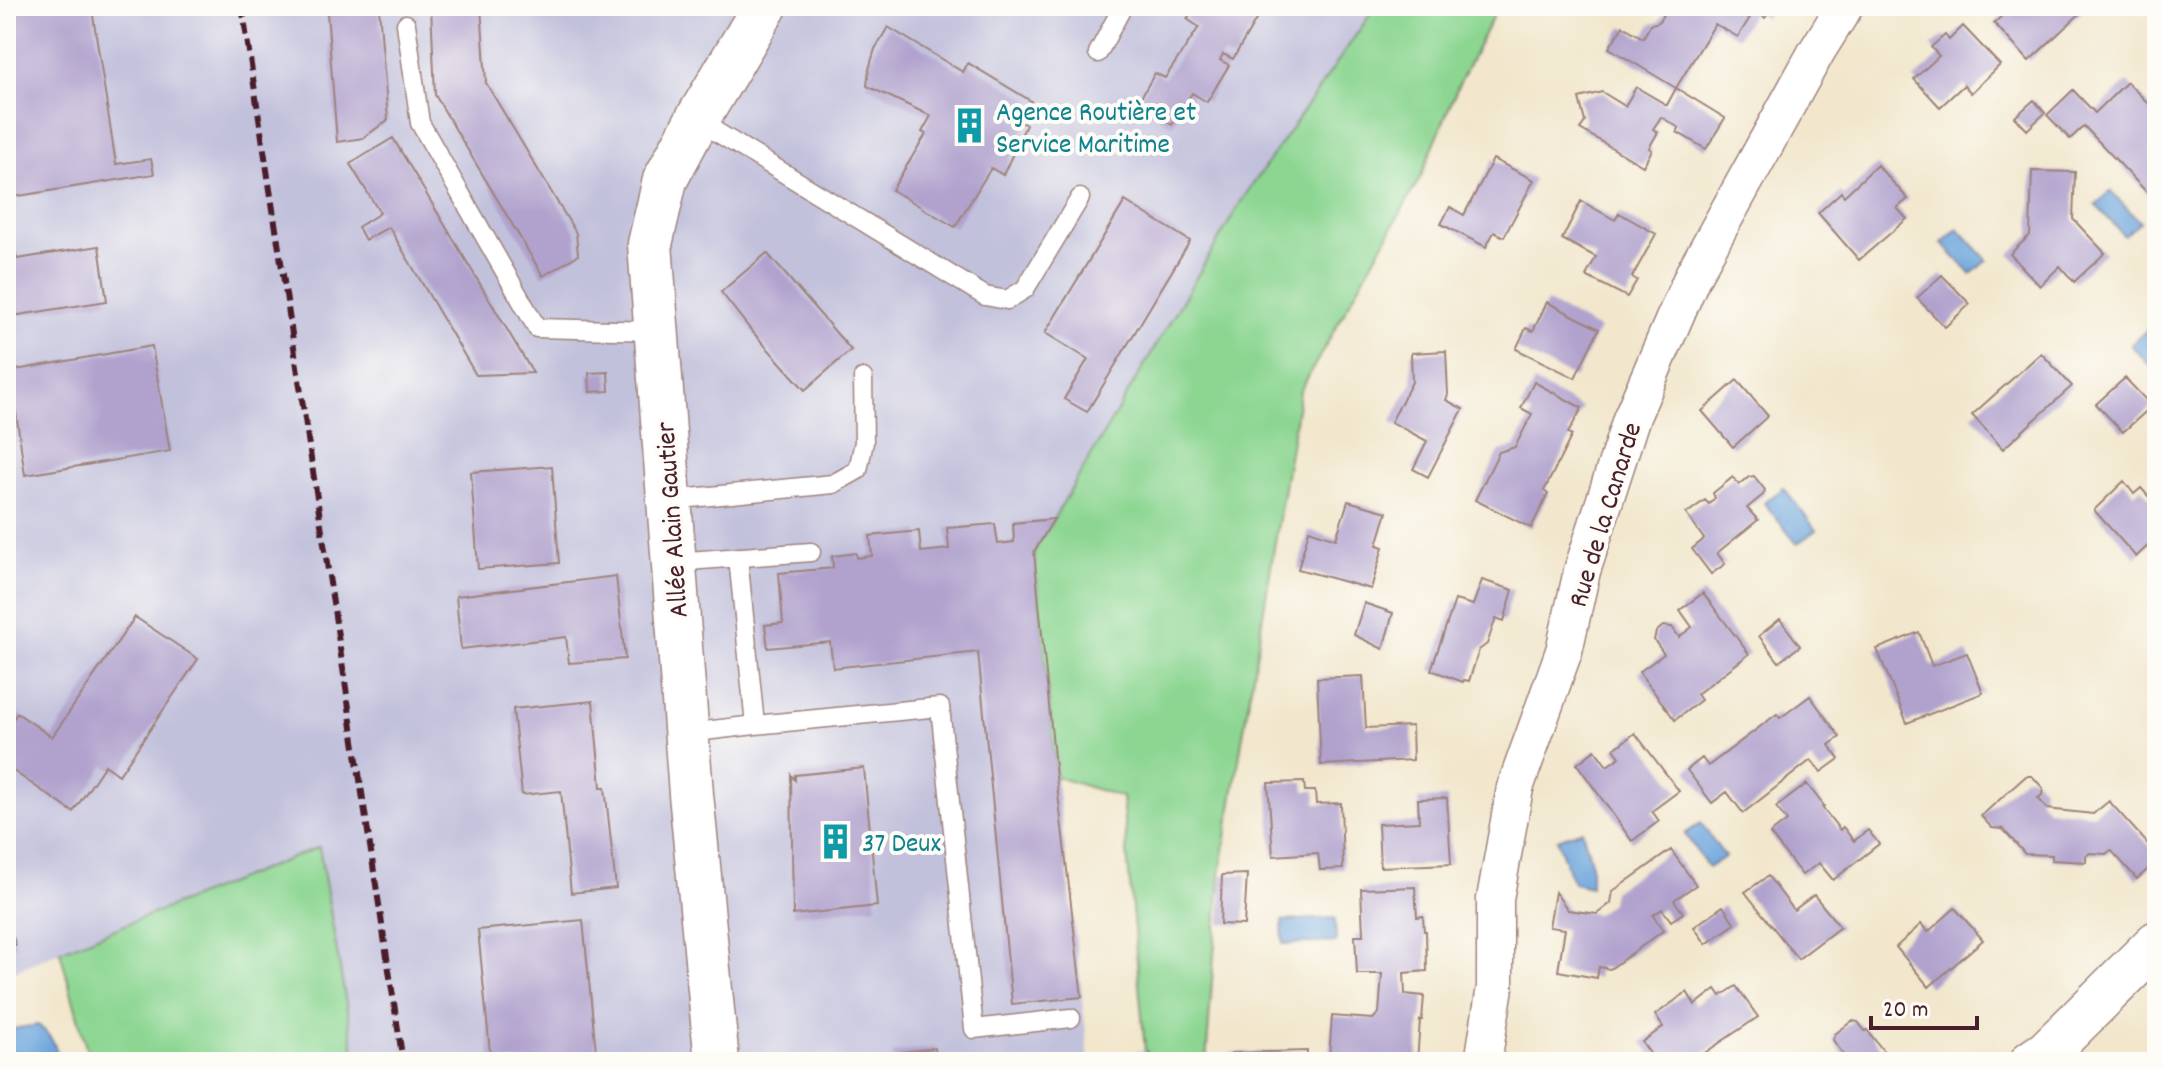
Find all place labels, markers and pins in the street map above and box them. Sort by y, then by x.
place label: Agence Routière et Service Maritime [996,95,1196,167]
building icon: Agence Routière et Service Maritime [951,107,989,145]
building icon: 37 Deux [817,822,855,860]
place label: 37 Deux [862,826,941,866]

